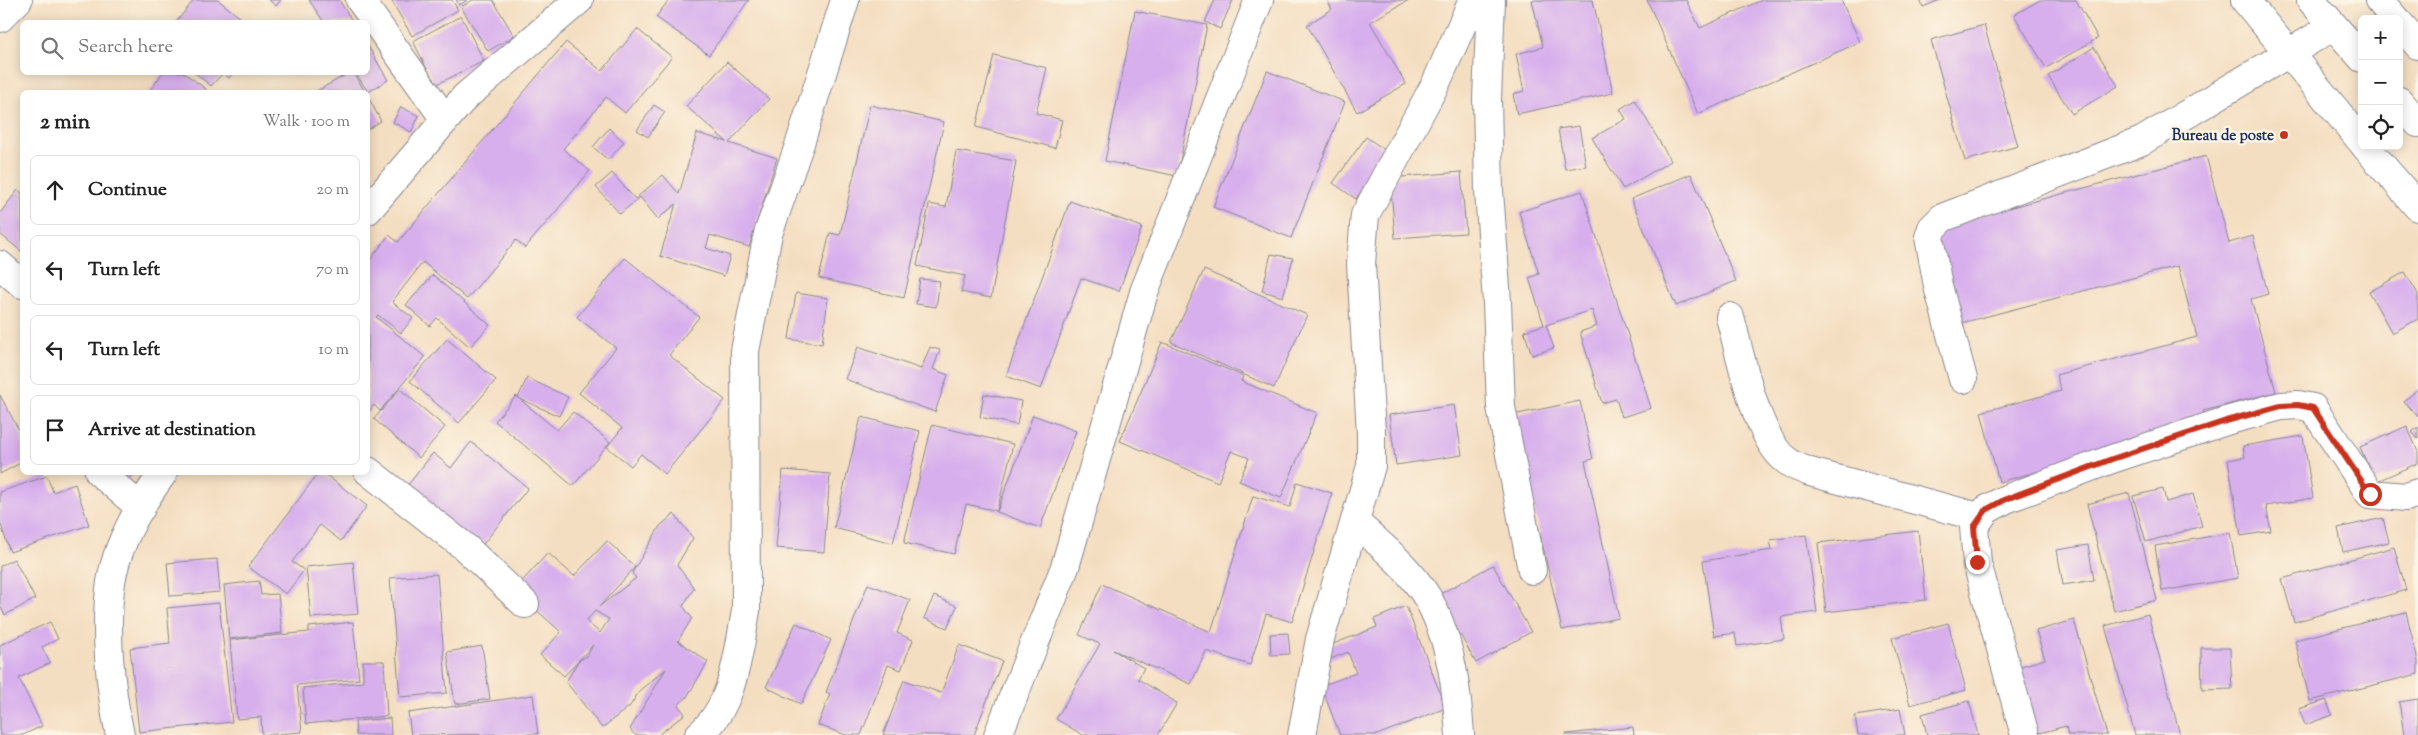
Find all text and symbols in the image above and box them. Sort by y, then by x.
map controls [2358,15,2403,150]
button: + [2358,15,2403,60]
search box [20,20,370,75]
icon: search [38,34,66,62]
text: Search here [78,34,173,61]
button: − [2358,60,2403,105]
button: locate [2358,105,2403,150]
text: 2 min [40,108,90,138]
text: Walk · 100 m [263,111,350,134]
place label: Bureau de poste [2172,126,2274,147]
marker: Bureau de poste [2278,129,2290,141]
icon: ahead [41,176,69,204]
text: Continue [88,177,167,204]
text: 20 m [316,179,349,202]
icon: left [41,256,69,284]
text: Turn left [88,257,160,284]
text: 70 m [316,259,349,282]
icon: left [41,336,69,364]
text: Turn left [88,337,160,364]
text: 10 m [319,339,349,362]
icon: arrive [41,416,69,444]
text: Arrive at destination [88,417,256,444]
route start [2359,483,2382,506]
route end [1966,551,1989,574]

